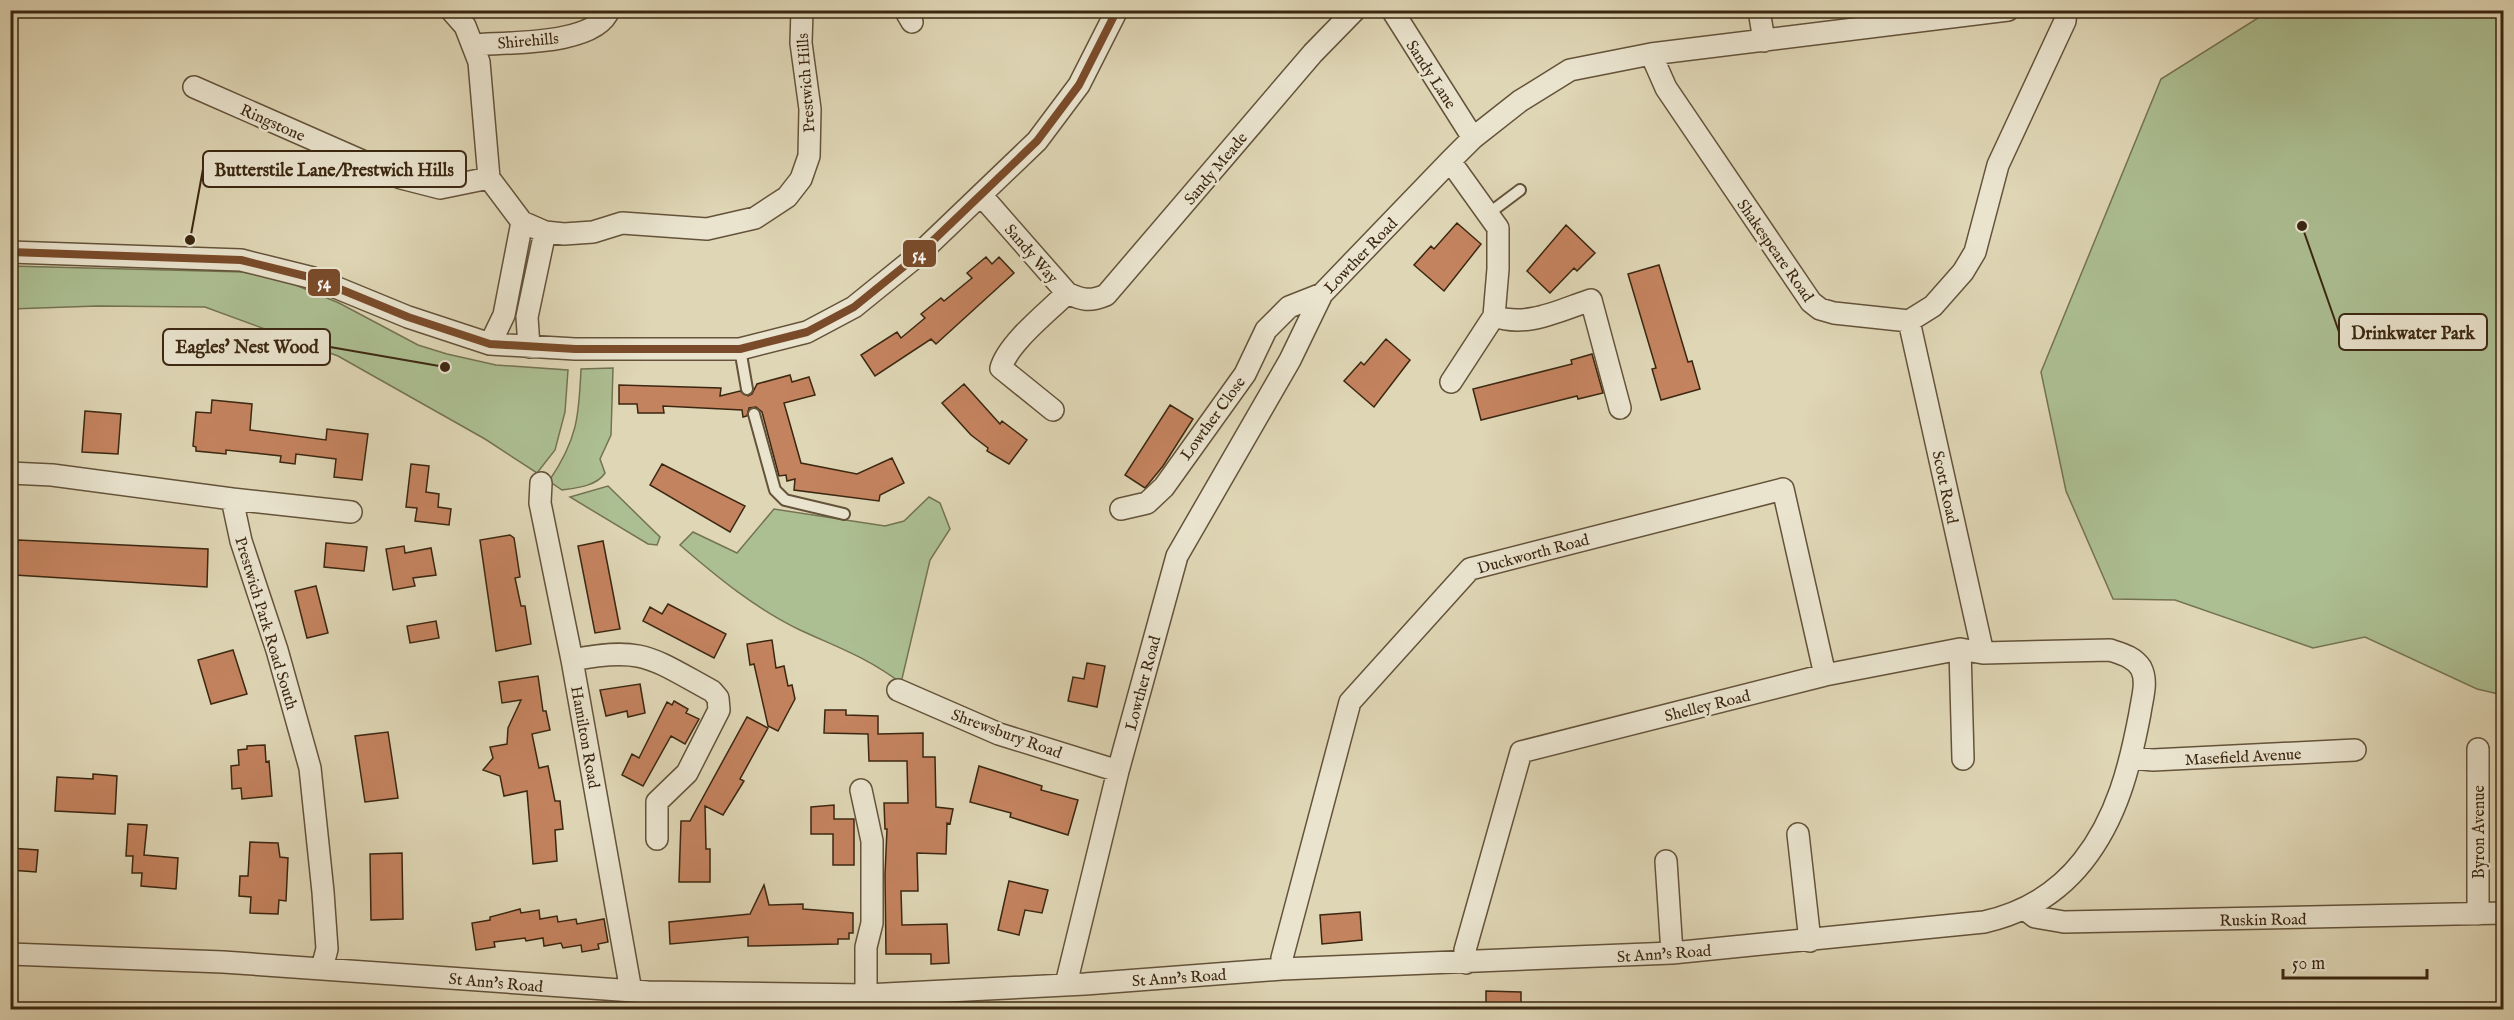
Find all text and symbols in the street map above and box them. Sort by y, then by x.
street label: Shirehills [497,29,560,55]
street label: Prestwich Hills [794,32,820,133]
street label: Sandy Lane [1401,37,1460,113]
street label: Ringstone [237,101,308,147]
street label: Sandy Meade [1180,129,1253,210]
callout: Butterstile Lane/Prestwich Hills [203,151,466,187]
text: Butterstile Lane/Prestwich Hills [214,160,454,183]
street label: Shakespeare Road [1732,196,1817,307]
street label: Lowther Road [1320,214,1403,298]
street label: Sandy Way [999,220,1062,288]
line badge: 54 [902,239,937,268]
text: 54 [912,246,927,266]
line badge: 54 [307,268,341,297]
text: 54 [317,274,332,294]
callout: Drinkwater Park [2339,314,2487,350]
text: Drinkwater Park [2351,323,2476,346]
callout: Eagles' Nest Wood [163,329,330,365]
text: Eagles' Nest Wood [175,337,319,360]
street label: Lowther Close [1177,373,1251,465]
street label: Scott Road [1927,449,1962,526]
street label: Duckworth Road [1475,530,1592,579]
street label: Prestwich Park Road South [229,535,301,713]
street label: Lowther Road [1122,633,1166,733]
street label: Hamilton Road [565,684,603,791]
street label: Shelley Road [1663,687,1753,727]
street label: Shrewsbury Road [948,706,1065,764]
street label: Masefield Avenue [2184,745,2302,771]
street label: Byron Avenue [2470,785,2490,879]
street label: Ruskin Road [2219,910,2307,932]
street label: St Ann's Road [1616,942,1713,968]
scale bar [2283,942,2427,980]
text: 50 m [2292,953,2325,976]
street label: St Ann's Road [1131,966,1228,992]
street label: St Ann's Road [448,970,544,998]

